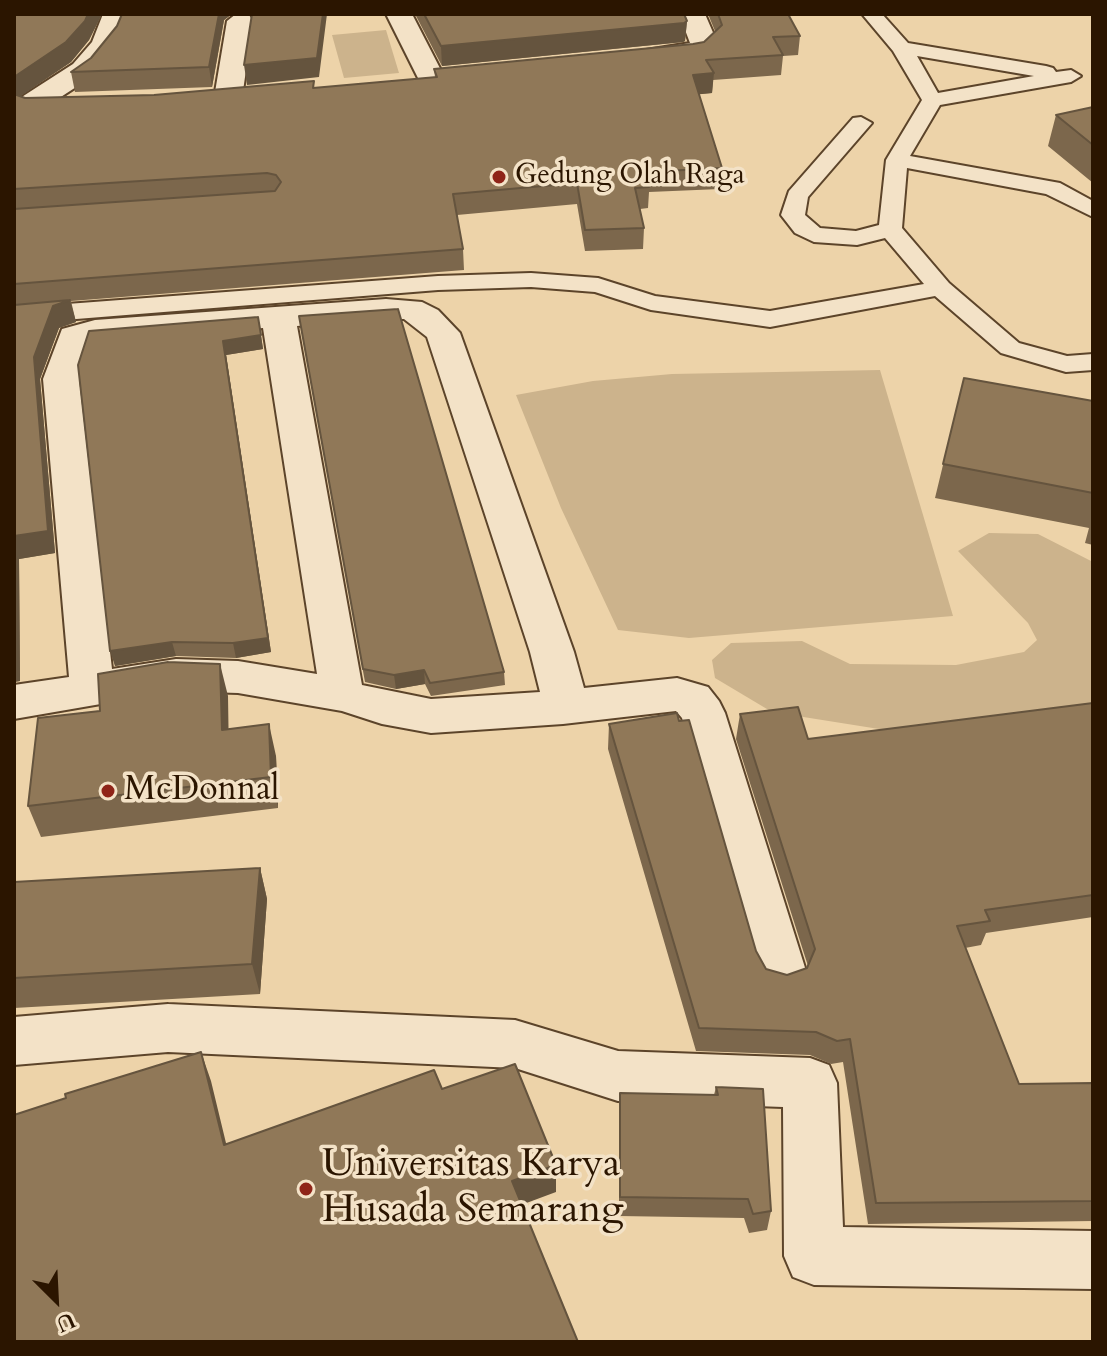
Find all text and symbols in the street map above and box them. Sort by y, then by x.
place label: Gedung Olah Raga [515,160,745,194]
marker: Gedung Olah Raga [490,168,508,186]
place label: McDonnal [124,771,280,811]
marker: McDonnal [99,782,117,800]
place label: Universitas Karya Husada Semarang [322,1142,624,1236]
marker: Universitas Karya Husada Semarang [297,1180,315,1198]
north arrow [16,1260,96,1340]
text: U [51,1305,80,1339]

